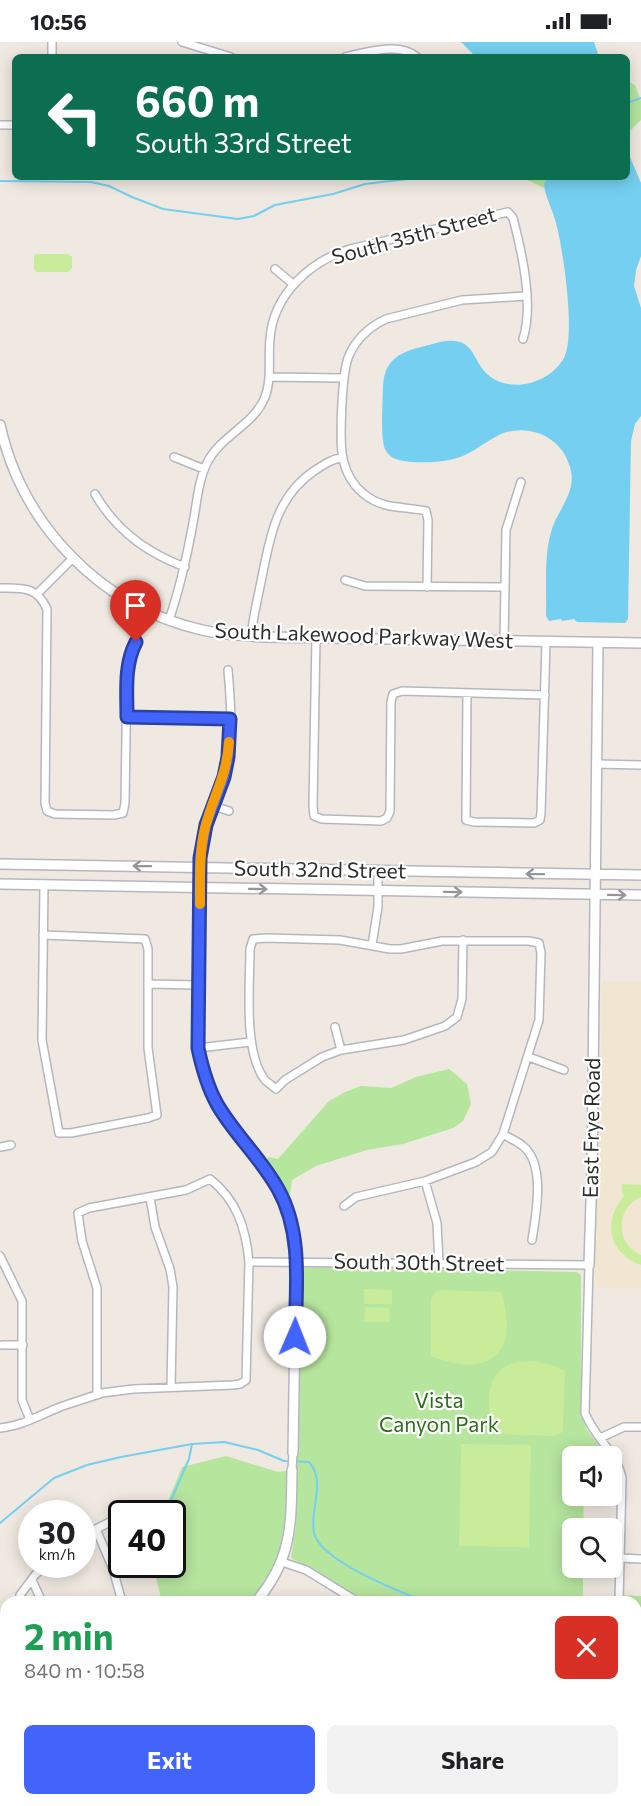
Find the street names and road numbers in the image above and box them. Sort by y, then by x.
street label: South 35th Street [329,201,499,269]
street label: South Lakewood Parkway West [214,617,514,652]
street label: South 32nd Street [234,854,406,883]
street label: East Frye Road [577,1058,604,1198]
street label: South 30th Street [333,1248,505,1275]

